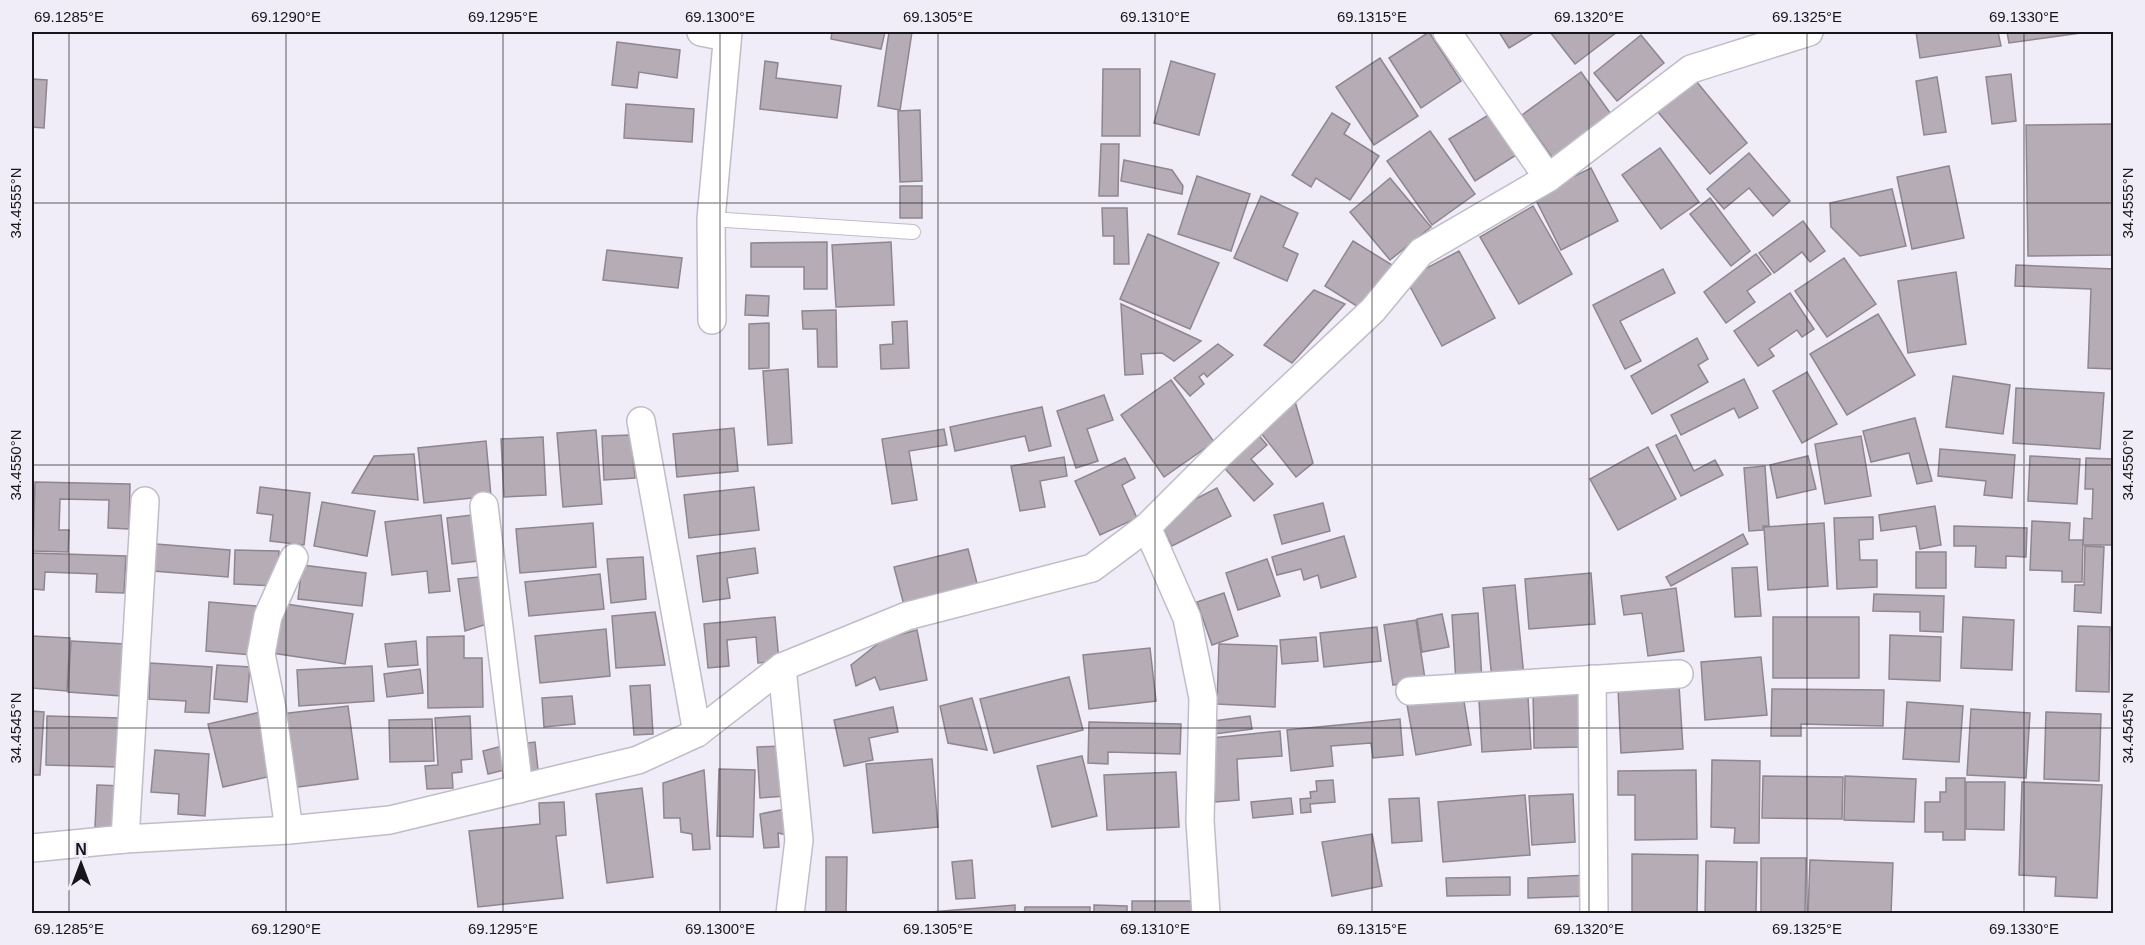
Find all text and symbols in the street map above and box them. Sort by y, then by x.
text: 69.1285°E [34,8,104,25]
text: 69.1290°E [251,8,321,25]
text: 69.1295°E [468,8,538,25]
text: 69.1300°E [685,8,755,25]
text: 69.1305°E [903,8,973,25]
text: 69.1310°E [1120,8,1190,25]
text: 69.1315°E [1337,8,1407,25]
text: 69.1320°E [1554,8,1624,25]
text: 69.1325°E [1772,8,1842,25]
text: 69.1330°E [1989,8,2059,25]
text: 34.4555°N [7,167,24,239]
text: 34.4555°N [2119,167,2136,239]
text: 34.4550°N [7,429,24,501]
text: 34.4550°N [2119,429,2136,501]
text: 34.4545°N [7,692,24,764]
text: 34.4545°N [2119,692,2136,764]
north arrow [51,834,111,894]
text: N [75,841,87,858]
text: 69.1285°E [34,920,104,937]
text: 69.1290°E [251,920,321,937]
text: 69.1295°E [468,920,538,937]
text: 69.1300°E [685,920,755,937]
text: 69.1305°E [903,920,973,937]
text: 69.1310°E [1120,920,1190,937]
text: 69.1315°E [1337,920,1407,937]
text: 69.1320°E [1554,920,1624,937]
text: 69.1325°E [1772,920,1842,937]
text: 69.1330°E [1989,920,2059,937]

